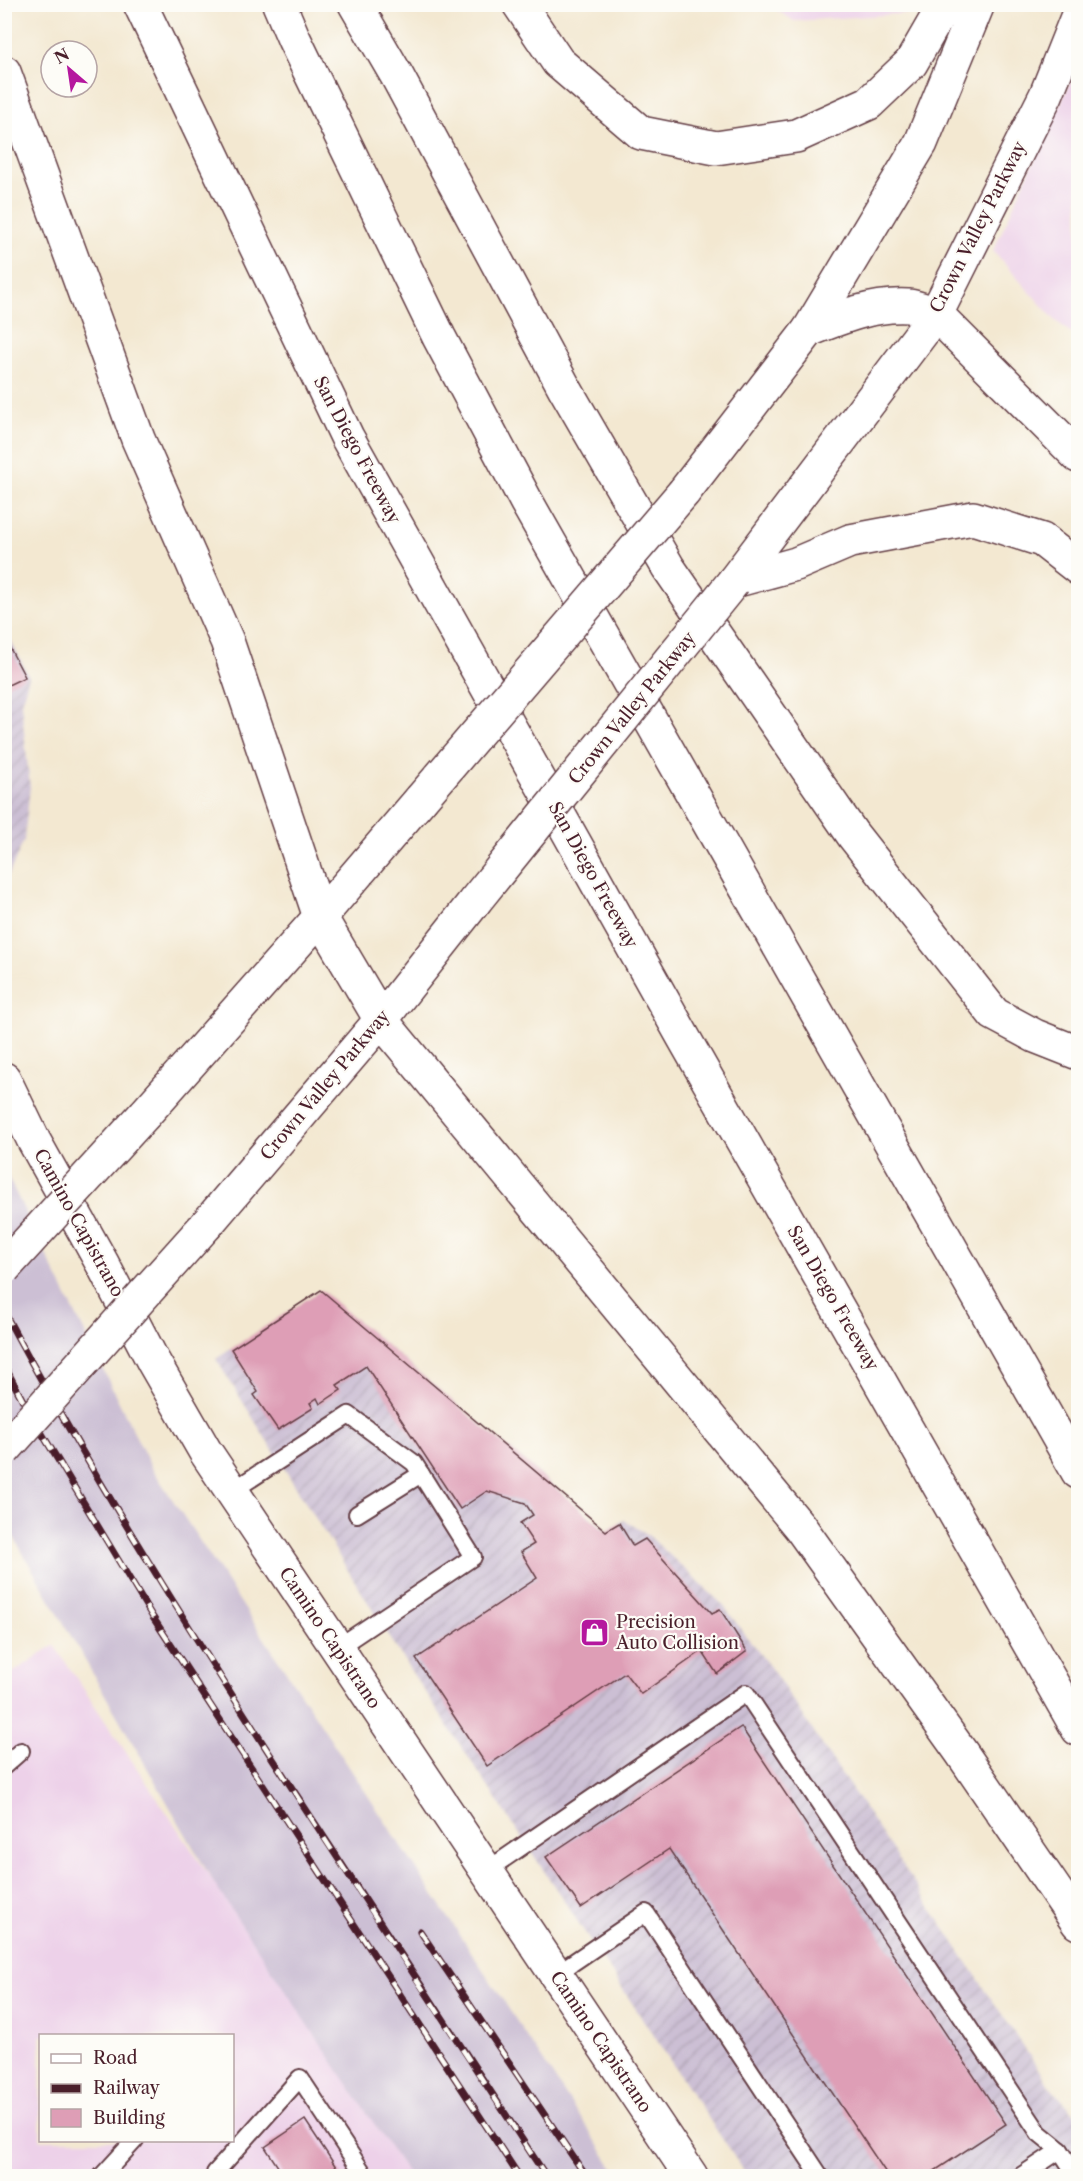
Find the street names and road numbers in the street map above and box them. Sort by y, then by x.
street label: Crown Valley Parkway [925,137,1031,316]
street label: San Diego Freeway [309,372,406,528]
street label: Crown Valley Parkway [564,627,701,789]
street label: San Diego Freeway [544,798,643,953]
street label: Crown Valley Parkway [256,1005,395,1165]
street label: Camino Capistrano [29,1145,129,1301]
street label: San Diego Freeway [782,1221,884,1375]
street label: Camino Capistrano [274,1563,386,1713]
street label: Camino Capistrano [545,1967,657,2117]

